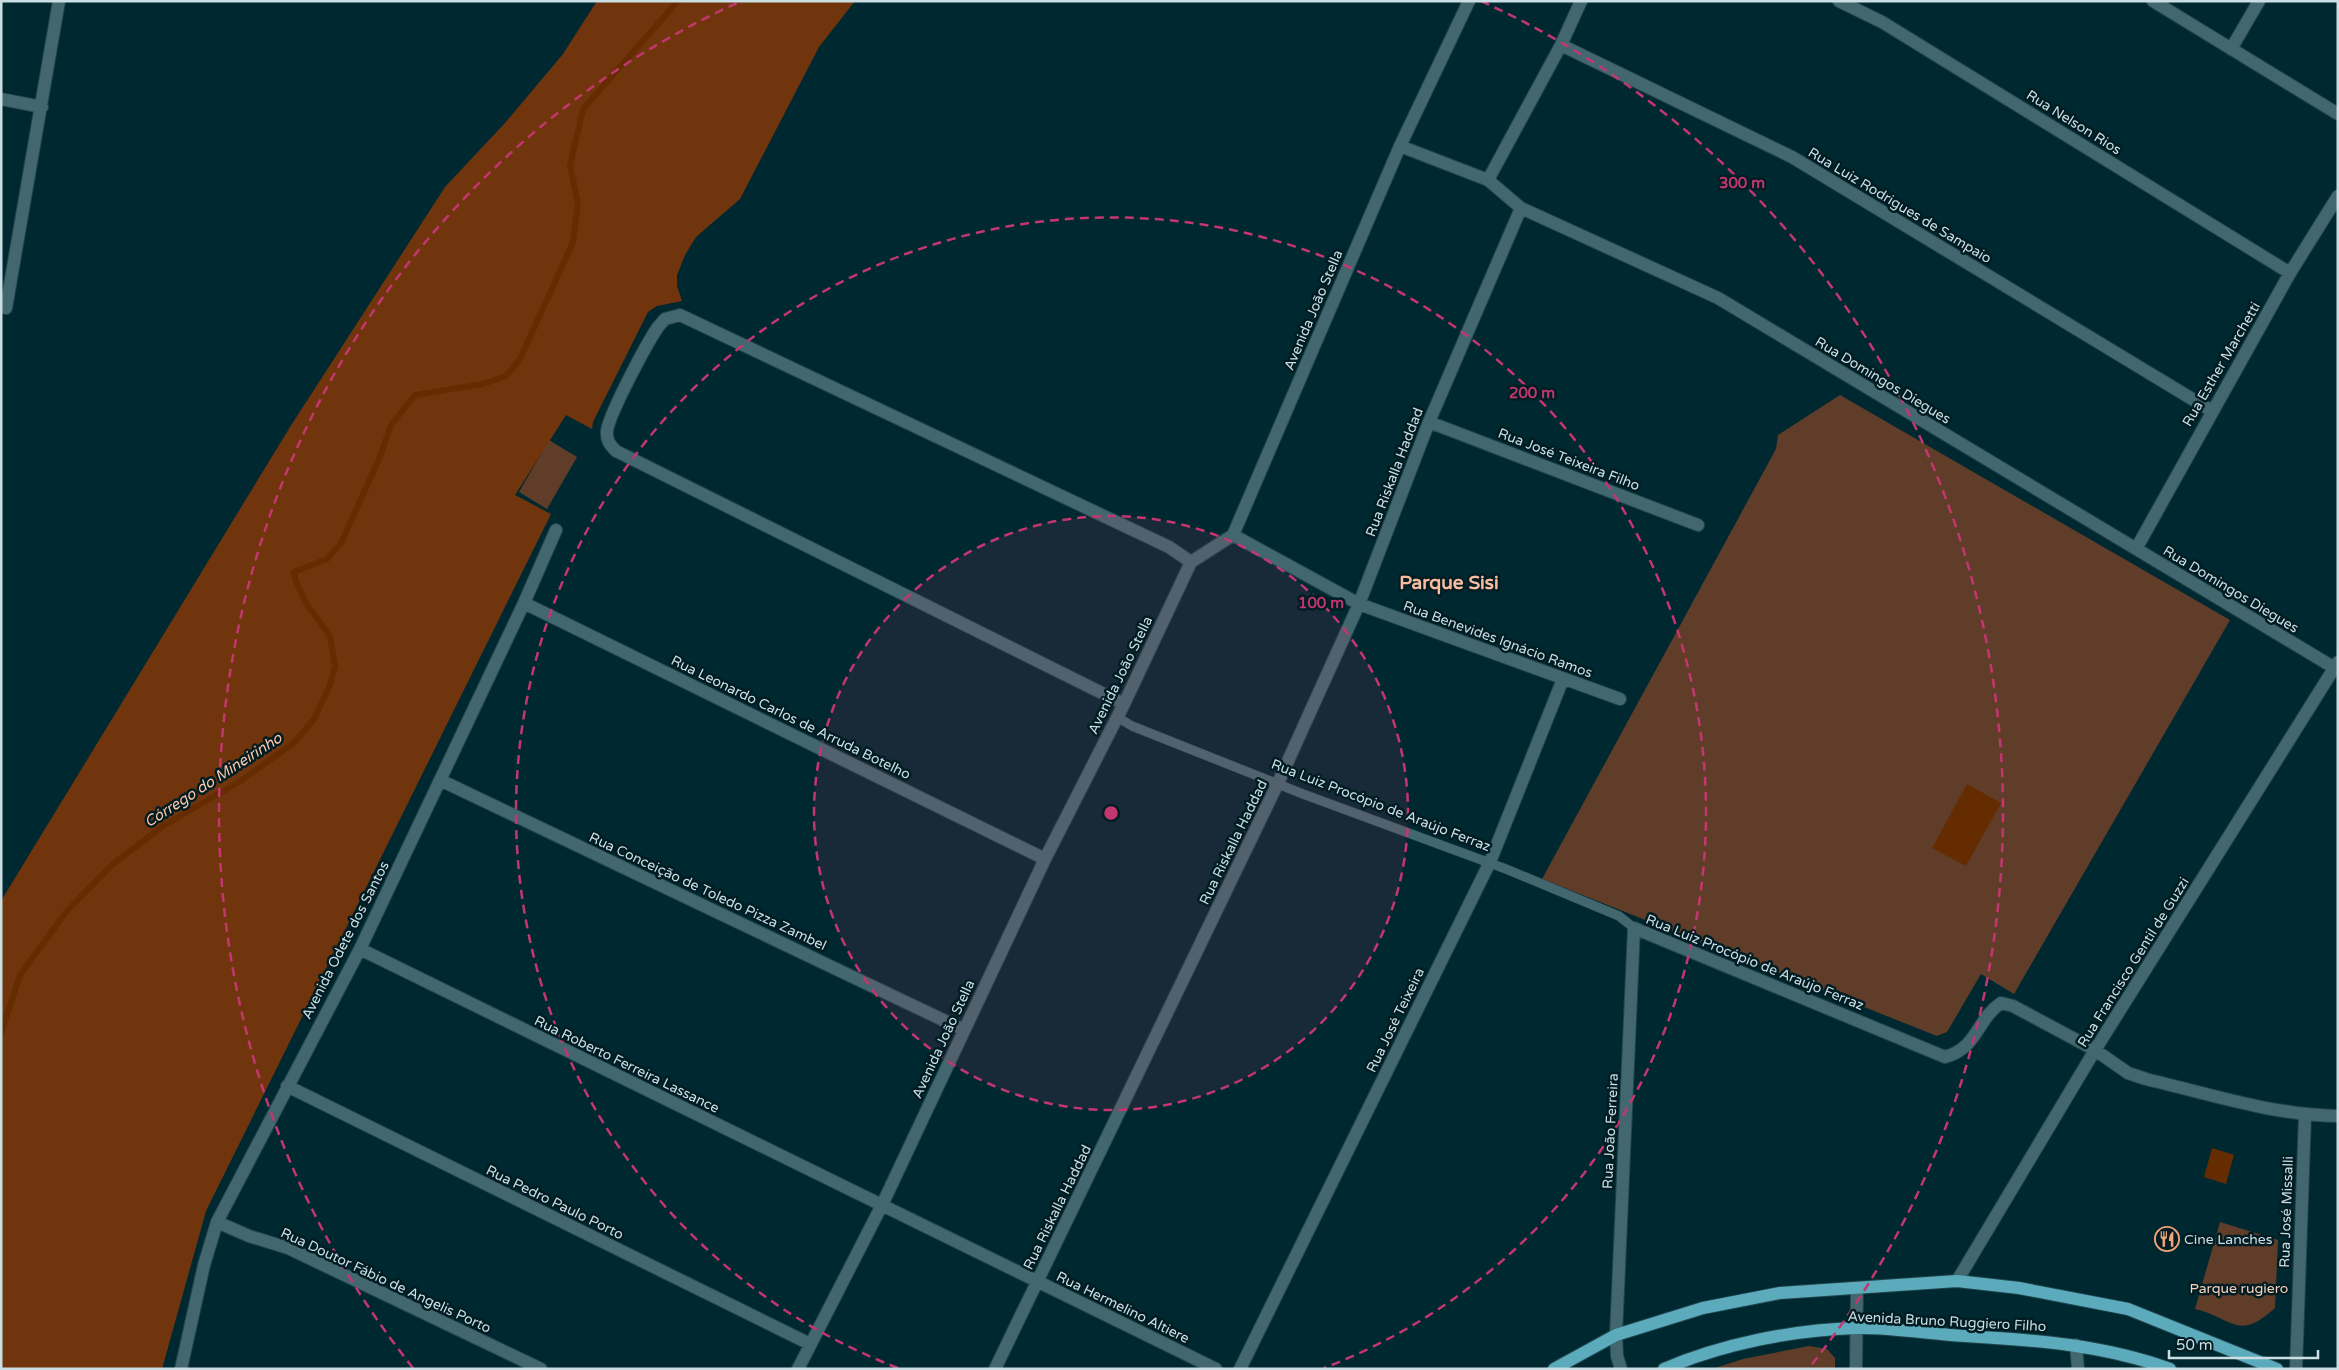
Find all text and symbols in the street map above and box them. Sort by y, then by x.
street label: Rua Nelson Rios [2023,86,2124,159]
street label: Rua Luiz Rodrigues de Sampaio [1805,144,1995,267]
text: 300 m [1719,174,1765,192]
street label: Avenida João Stella [1280,248,1346,373]
street label: Rua Esther Marchetti [2179,299,2264,430]
street label: Rua Domingos Diegues [1812,333,1954,428]
text: 200 m [1509,384,1555,402]
street label: Rua Riskalla Haddad [1362,405,1427,539]
street label: Rua José Teixeira Filho [1496,425,1642,494]
street label: Rua Domingos Diegues [2160,542,2302,637]
district label: Parque Sisi [1399,572,1499,595]
text: 100 m [1298,594,1344,612]
street label: Rua Benevides Ignácio Ramos [1401,597,1595,682]
street label: Avenida João Stella [1085,614,1156,737]
street label: Rua Leonardo Carlos de Arruda Botelho [668,652,913,783]
water label: Córrego do Mineirinho [141,728,286,831]
street label: Rua Luiz Procópio de Araújo Ferraz [1269,756,1493,855]
street label: Rua Riskalla Haddad [1196,777,1271,907]
centre of rings [1102,804,1120,822]
street label: Rua Conceição de Toledo Pizza Zambel [586,829,829,954]
street label: Avenida Odete dos Santos [298,858,393,1022]
street label: Rua Francisco Gentil de Guzzi [2074,874,2193,1050]
street label: Rua Luiz Procópio de Araújo Ferraz [1643,911,1866,1014]
street label: Rua José Teixeira [1363,965,1428,1075]
street label: Avenida João Stella [909,977,978,1101]
street label: Rua Roberto Ferreira Lassance [531,1012,722,1117]
street label: Rua João Ferreira [1599,1073,1622,1189]
street label: Rua Riskalla Haddad [1020,1142,1095,1272]
street label: Rua José Missalli [2276,1156,2297,1268]
street label: Rua Pedro Paulo Porto [483,1162,626,1243]
street label: Rua Doutor Fábio de Angelis Porto [278,1224,494,1337]
restaurant icon: Cine Lanches [2154,1226,2180,1252]
place label: Cine Lanches [2184,1231,2273,1248]
street label: Rua Hermelino Altiere [1054,1268,1192,1347]
park label: Parque rugiero [2190,1280,2288,1297]
street label: Avenida Bruno Ruggiero Filho [1847,1308,2047,1335]
scale bar [2169,1328,2318,1360]
text: 50 m [2176,1336,2213,1354]

